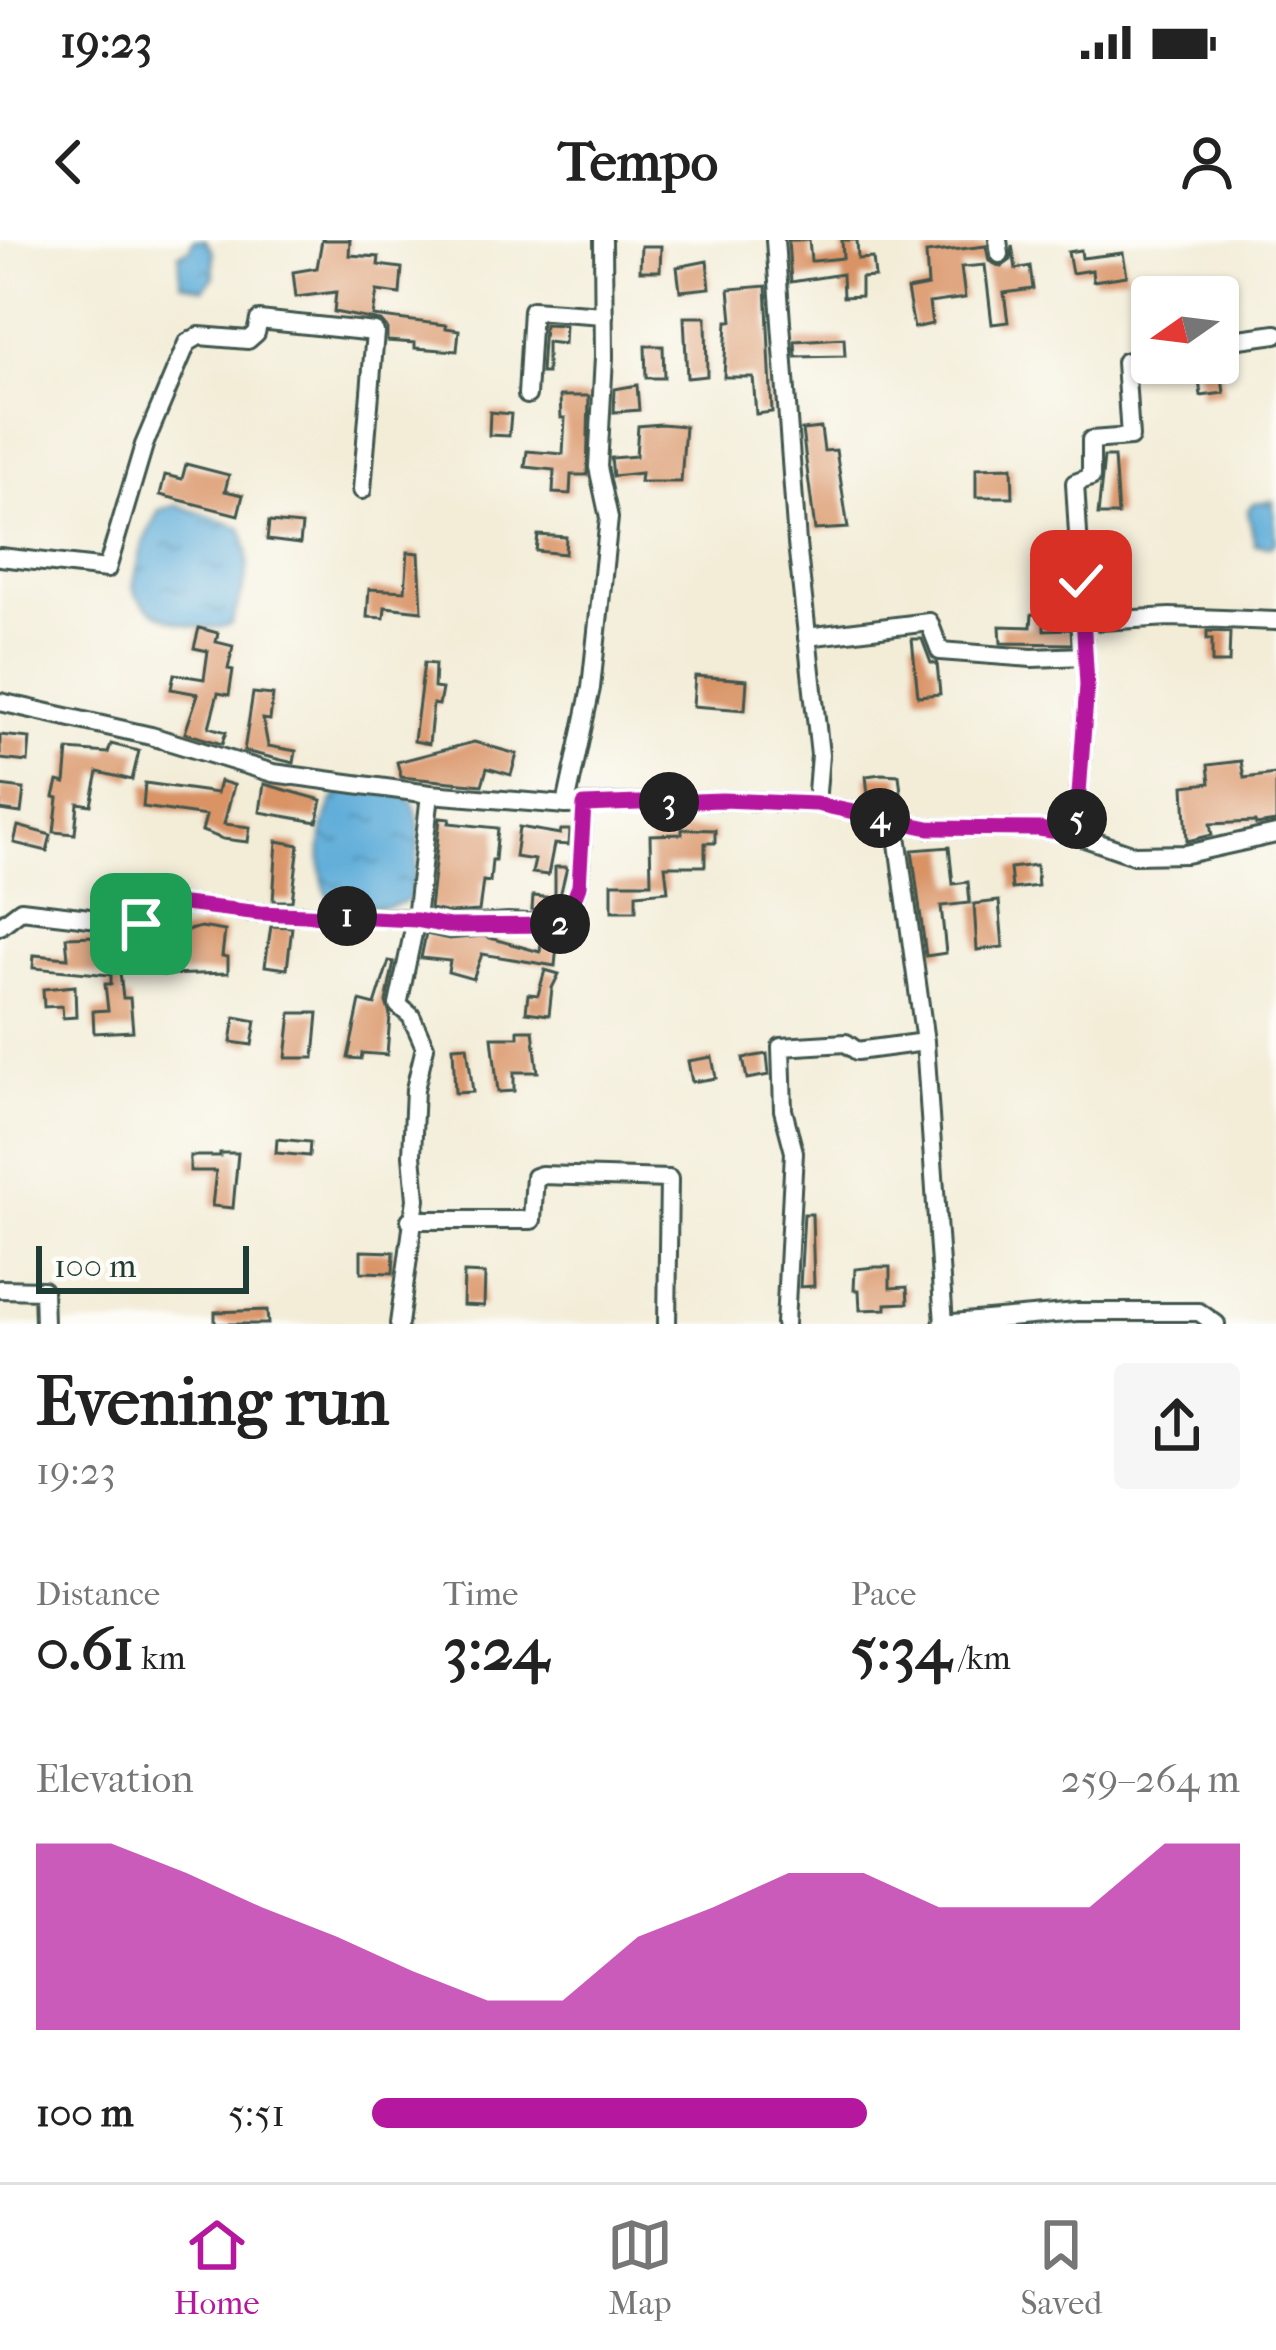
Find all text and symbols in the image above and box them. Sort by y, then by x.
text: 19:23 [60,16,152,69]
icon: back [36,129,102,195]
icon: person [1174,129,1240,195]
text: Tempo [558,131,718,194]
north arrow [1131,276,1239,384]
map controls [1131,276,1239,384]
pin [1030,530,1132,632]
icon: check [1048,548,1114,614]
pin: 3 [639,772,699,832]
text: 3 [662,782,676,821]
pin: 4 [850,788,910,848]
pin: 5 [1047,789,1107,849]
text: 4 [870,798,890,837]
text: 5 [1070,799,1084,838]
pin [90,873,192,975]
pin: 1 [317,886,377,946]
icon: arrive [108,891,174,957]
pin: 2 [530,894,590,954]
text: 1 [341,896,353,935]
text: 2 [552,904,568,943]
scale bar [36,1240,249,1293]
text: 100 m [54,1247,137,1286]
button: share [1114,1363,1240,1489]
text: Evening run [36,1364,389,1441]
text: 19:23 [36,1448,116,1494]
text: Distance [36,1575,160,1614]
text: Time [443,1575,518,1614]
text: Pace [851,1575,916,1614]
text: 0.61 [36,1614,134,1685]
text: 3:24 [443,1614,549,1685]
text: 5:34 [851,1614,951,1685]
text: km [134,1639,186,1678]
text: /km [951,1639,1011,1678]
text: Elevation [36,1756,194,1802]
text: 259–264 m [1061,1756,1240,1802]
text: 100 m [36,2090,134,2136]
text: 5:51 [228,2090,285,2136]
tab: Home [174,2212,260,2323]
tab: Map [607,2212,673,2323]
tab: Saved [1020,2212,1102,2323]

